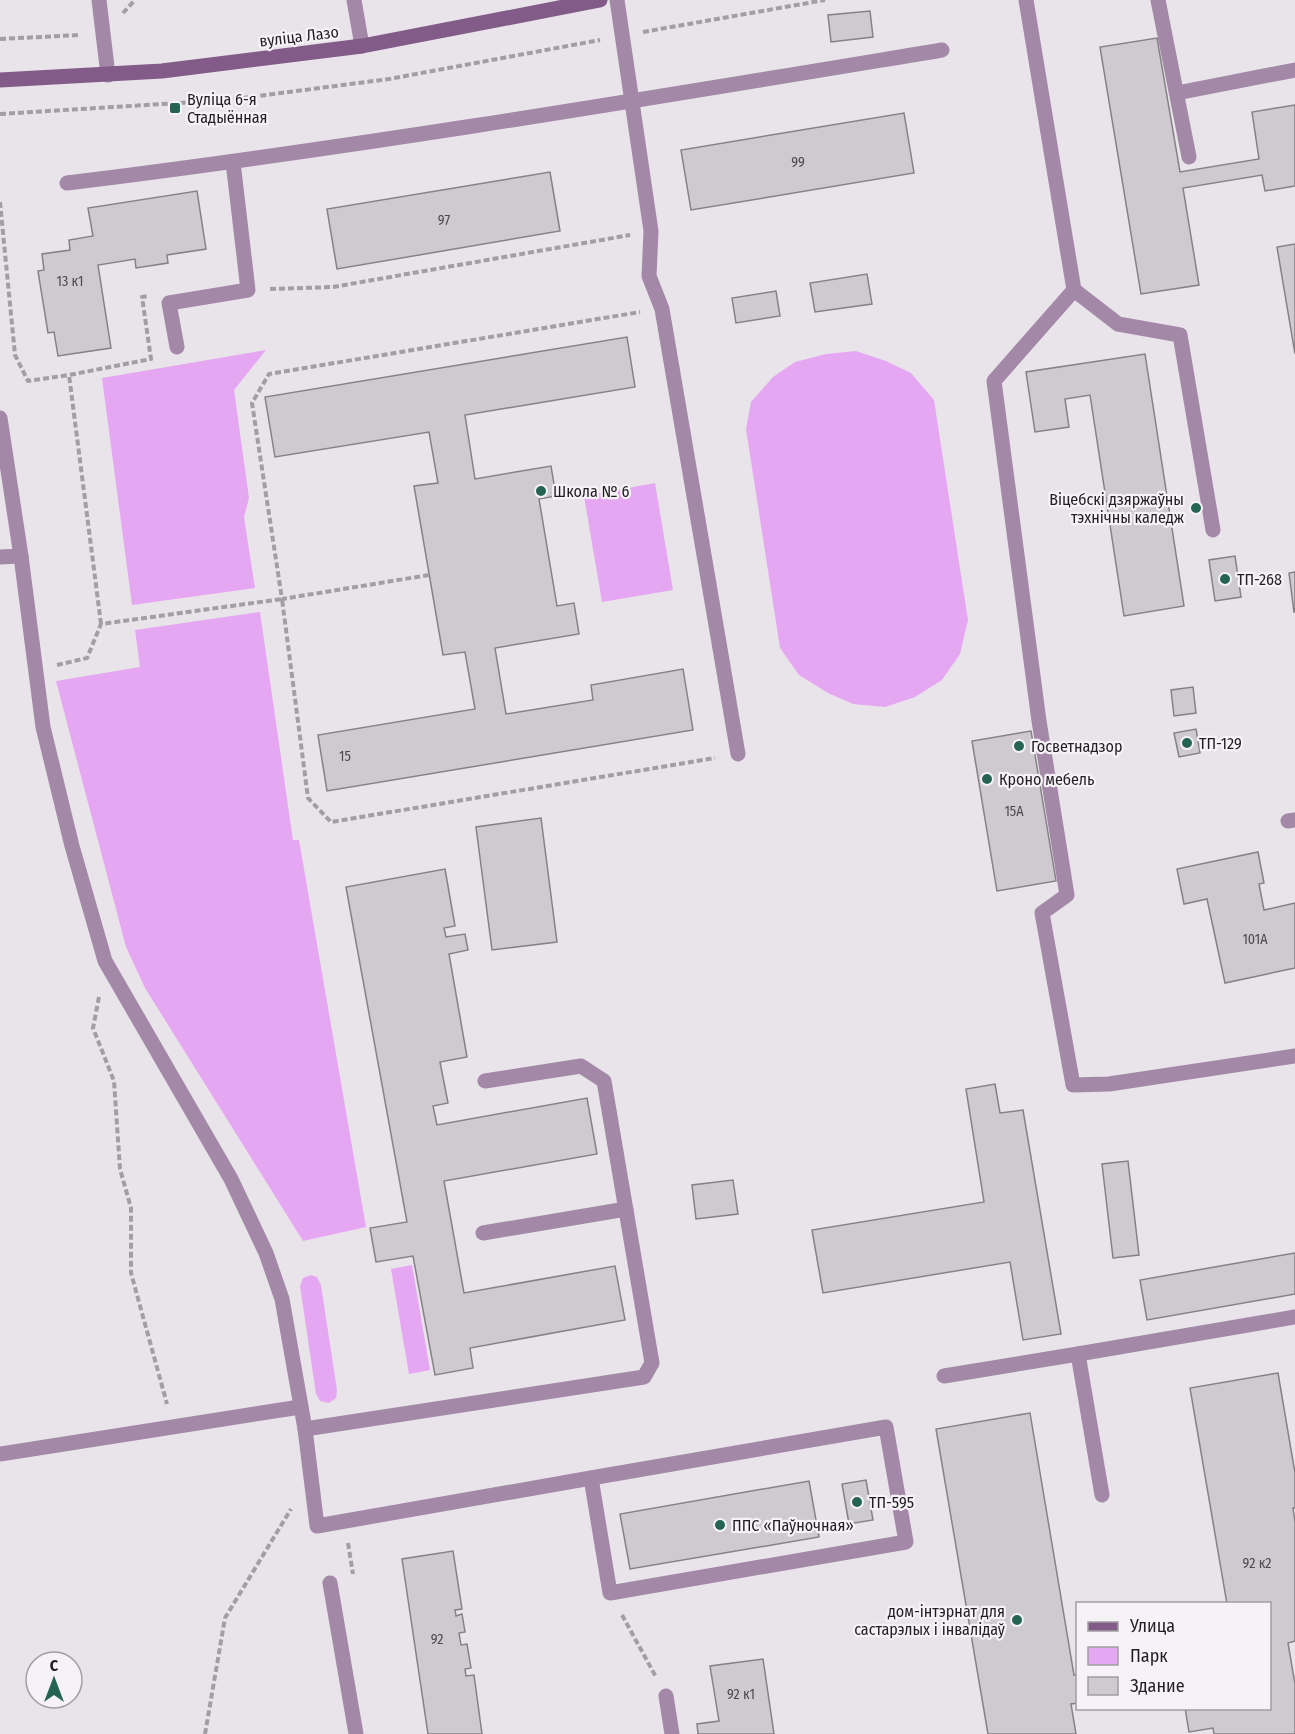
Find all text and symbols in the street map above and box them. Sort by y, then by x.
street label: вуліца Лазо [258,22,340,51]
place label: Вуліца 6-я Стадыённая [187,90,268,127]
marker: Вуліца 6-я Стадыённая [168,101,182,115]
house number: 99 [791,154,805,171]
house number: 97 [438,212,450,229]
house number: 13 к1 [57,273,83,290]
place label: Школа № 6 [553,482,629,501]
marker: Школа № 6 [534,484,548,498]
place label: Віцебскі дзяржаўны тэхнічны каледж [1049,490,1185,527]
marker: Віцебскі дзяржаўны тэхнічны каледж [1189,501,1203,515]
place label: ТП-268 [1237,570,1282,589]
marker: ТП-268 [1218,572,1232,586]
place label: ТП-129 [1199,734,1242,753]
marker: ТП-129 [1180,736,1194,750]
place label: Госветнадзор [1031,737,1122,756]
marker: Госветнадзор [1012,739,1026,753]
house number: 15 [339,748,351,765]
place label: Кроно мебель [999,770,1095,789]
marker: Кроно мебель [980,772,994,786]
house number: 15А [1004,803,1024,820]
house number: 101А [1242,931,1268,948]
place label: ТП-595 [869,1493,914,1512]
marker: ТП-595 [850,1495,864,1509]
place label: ППС «Паўночная» [732,1516,854,1535]
marker: ППС «Паўночная» [713,1518,727,1532]
house number: 92 к2 [1243,1555,1271,1572]
place label: дом-інтэрнат для састарэлых і інвалідаў [854,1602,1006,1639]
legend [1076,1602,1271,1710]
marker: дом-інтэрнат для састарэлых і інвалідаў [1010,1613,1024,1627]
text: Улица [1129,1615,1175,1637]
house number: 92 [431,1631,443,1648]
text: Парк [1130,1645,1168,1667]
north arrow [24,1650,84,1710]
text: С [50,1656,59,1675]
text: Здание [1130,1675,1185,1697]
house number: 92 к1 [727,1686,755,1703]

